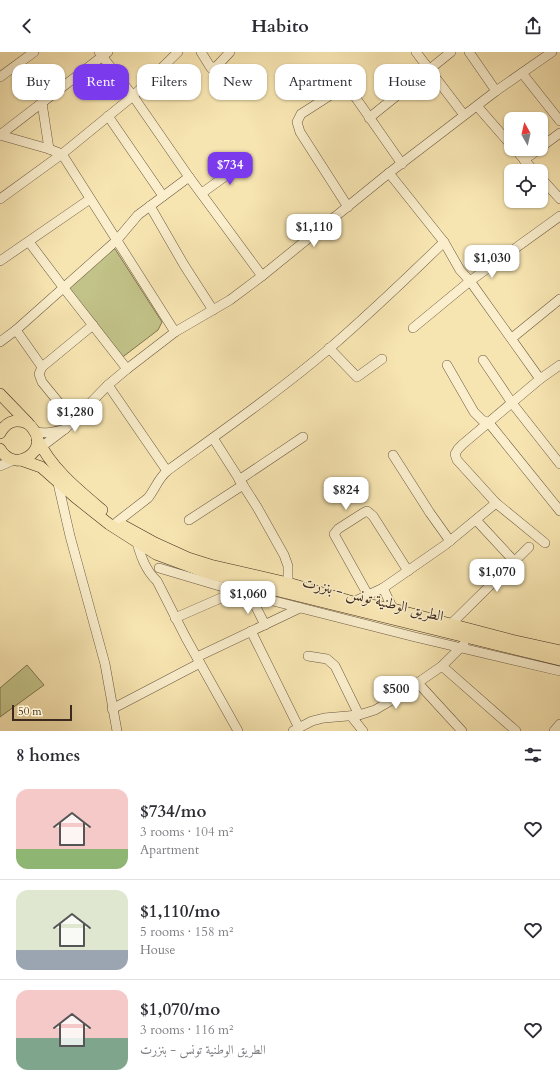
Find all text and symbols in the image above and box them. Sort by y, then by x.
text: Habito [251,14,309,39]
icon: back [16,15,38,37]
icon: share [522,15,544,37]
chip: Buy [12,64,65,100]
chip: Rent [73,64,129,100]
chip: Filters [137,64,201,100]
chip: New [209,64,267,100]
chip: Apartment [275,64,366,100]
chip: House [374,64,440,100]
north arrow [504,112,548,156]
map controls [504,112,548,208]
pin: $734 [206,152,254,186]
text: $734 [217,156,243,174]
button: locate [504,164,548,208]
pin: $1,110 [281,214,347,248]
text: $1,110 [295,218,333,236]
pin: $1,030 [459,245,525,279]
text: $1,030 [473,249,511,267]
pin: $1,280 [42,399,108,433]
text: $1,280 [56,403,94,421]
pin: $824 [322,477,370,511]
text: $824 [333,481,359,499]
pin: $1,070 [464,559,530,593]
text: $1,070 [478,563,516,581]
street label: الطريق الوطنية تونس - بنزرت [300,572,446,626]
pin: $1,060 [215,581,281,615]
text: $1,060 [229,585,267,603]
pin: $500 [372,676,420,710]
text: $500 [383,680,409,698]
scale bar [12,703,72,722]
text: 50 m [18,704,42,719]
text: 8 homes [16,744,80,767]
icon: filters [522,744,544,766]
text: $734/mo [140,800,206,823]
icon: home [48,805,96,853]
icon: heart [522,818,544,840]
text: 3 rooms · 104 m² [140,823,233,841]
text: Apartment [140,841,199,859]
text: $1,110/mo [140,900,220,923]
icon: home [48,906,96,954]
icon: heart [522,919,544,941]
text: 5 rooms · 158 m² [140,923,233,941]
text: House [140,941,175,959]
text: $1,070/mo [140,998,220,1021]
icon: home [48,1006,96,1054]
icon: heart [522,1019,544,1041]
text: 3 rooms · 116 m² [140,1021,233,1039]
text: الطريق الوطنية تونس - بنزرت [140,1041,266,1059]

